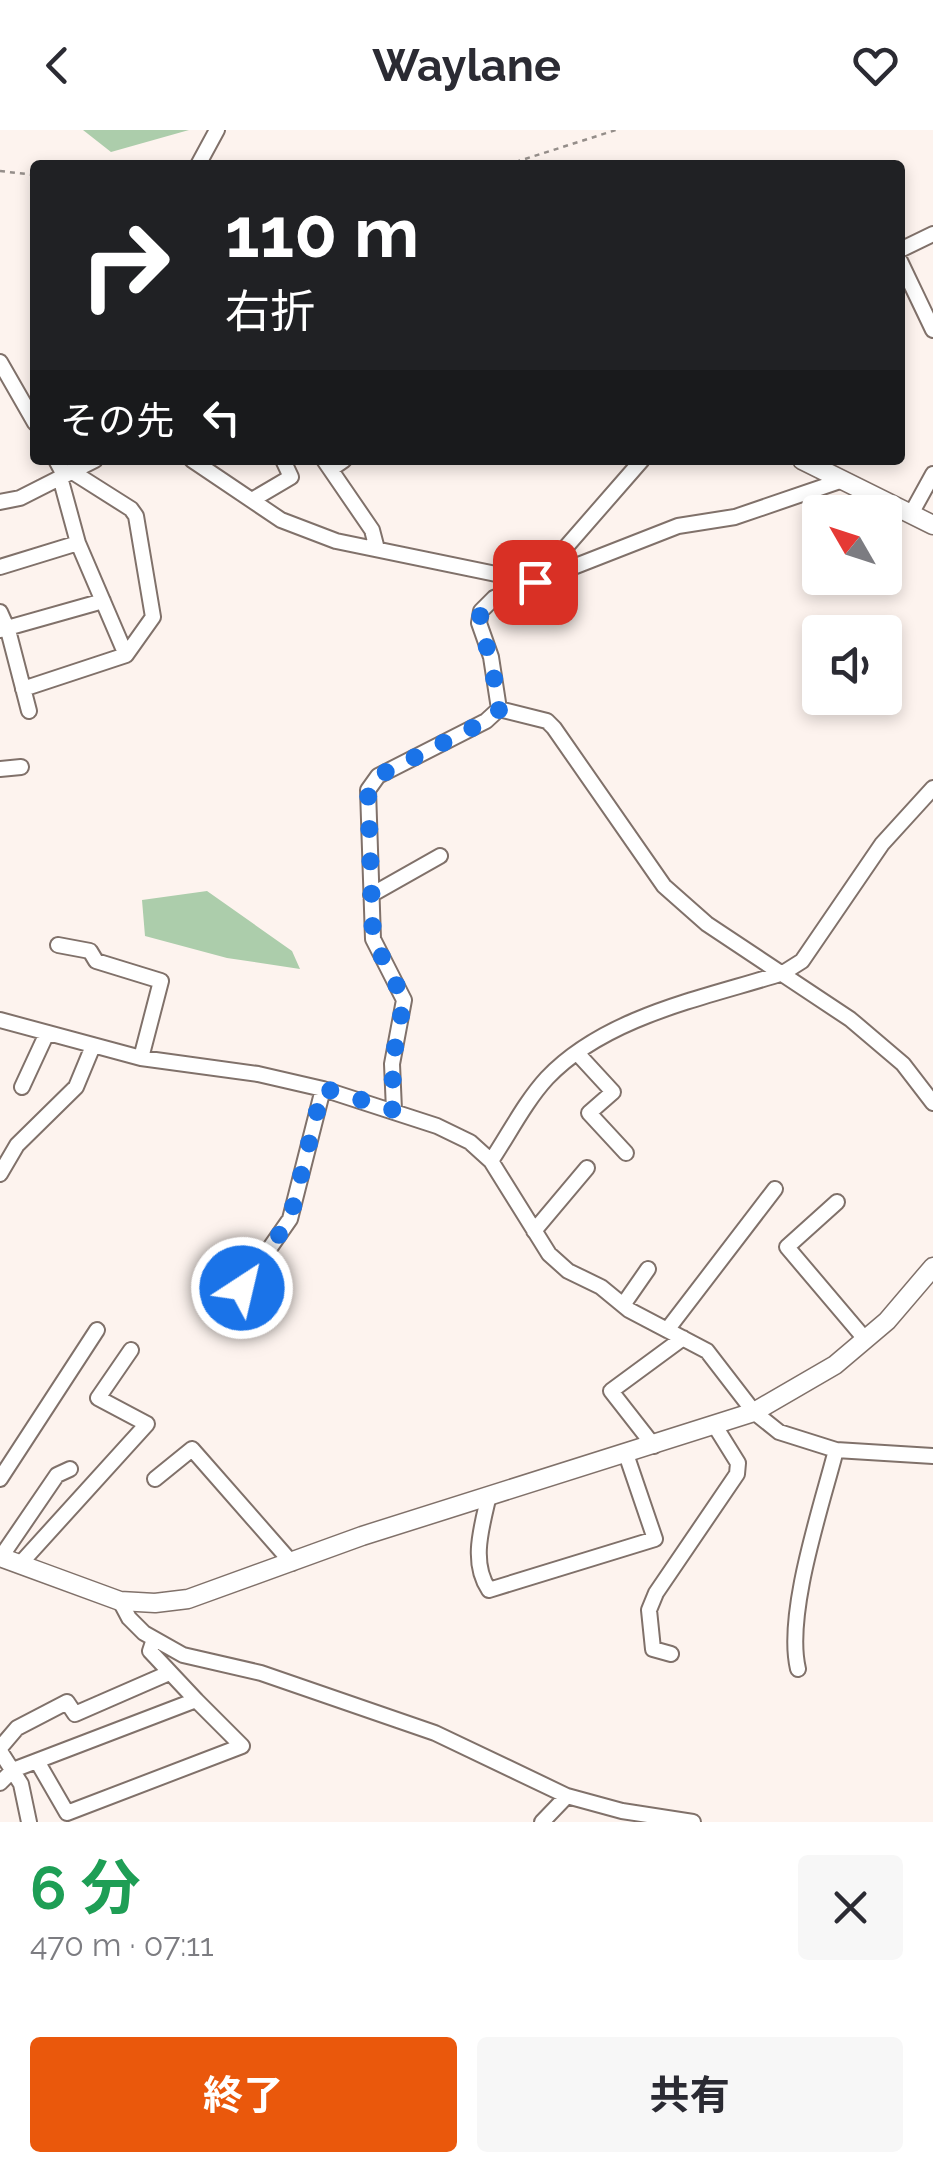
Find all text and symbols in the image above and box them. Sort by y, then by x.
icon: back [30,38,85,93]
icon: heart [848,38,903,93]
text: Waylane [372,39,561,92]
text: 110 m [225,191,419,273]
icon: right [60,200,190,330]
text: 右折 [225,285,315,338]
icon: left [194,390,249,445]
text: その先 [60,398,174,443]
north arrow [802,495,902,595]
map controls [802,495,902,715]
pin [493,540,578,625]
icon: arrive [508,555,563,610]
button: sound [802,615,902,715]
position arrow [190,1236,294,1340]
text: 6 分 [30,1853,141,1923]
button: close [798,1855,903,1960]
text: 470 m · 07:11 [30,1926,214,1963]
button: 終了 [30,2037,457,2152]
button: 共有 [477,2037,903,2152]

